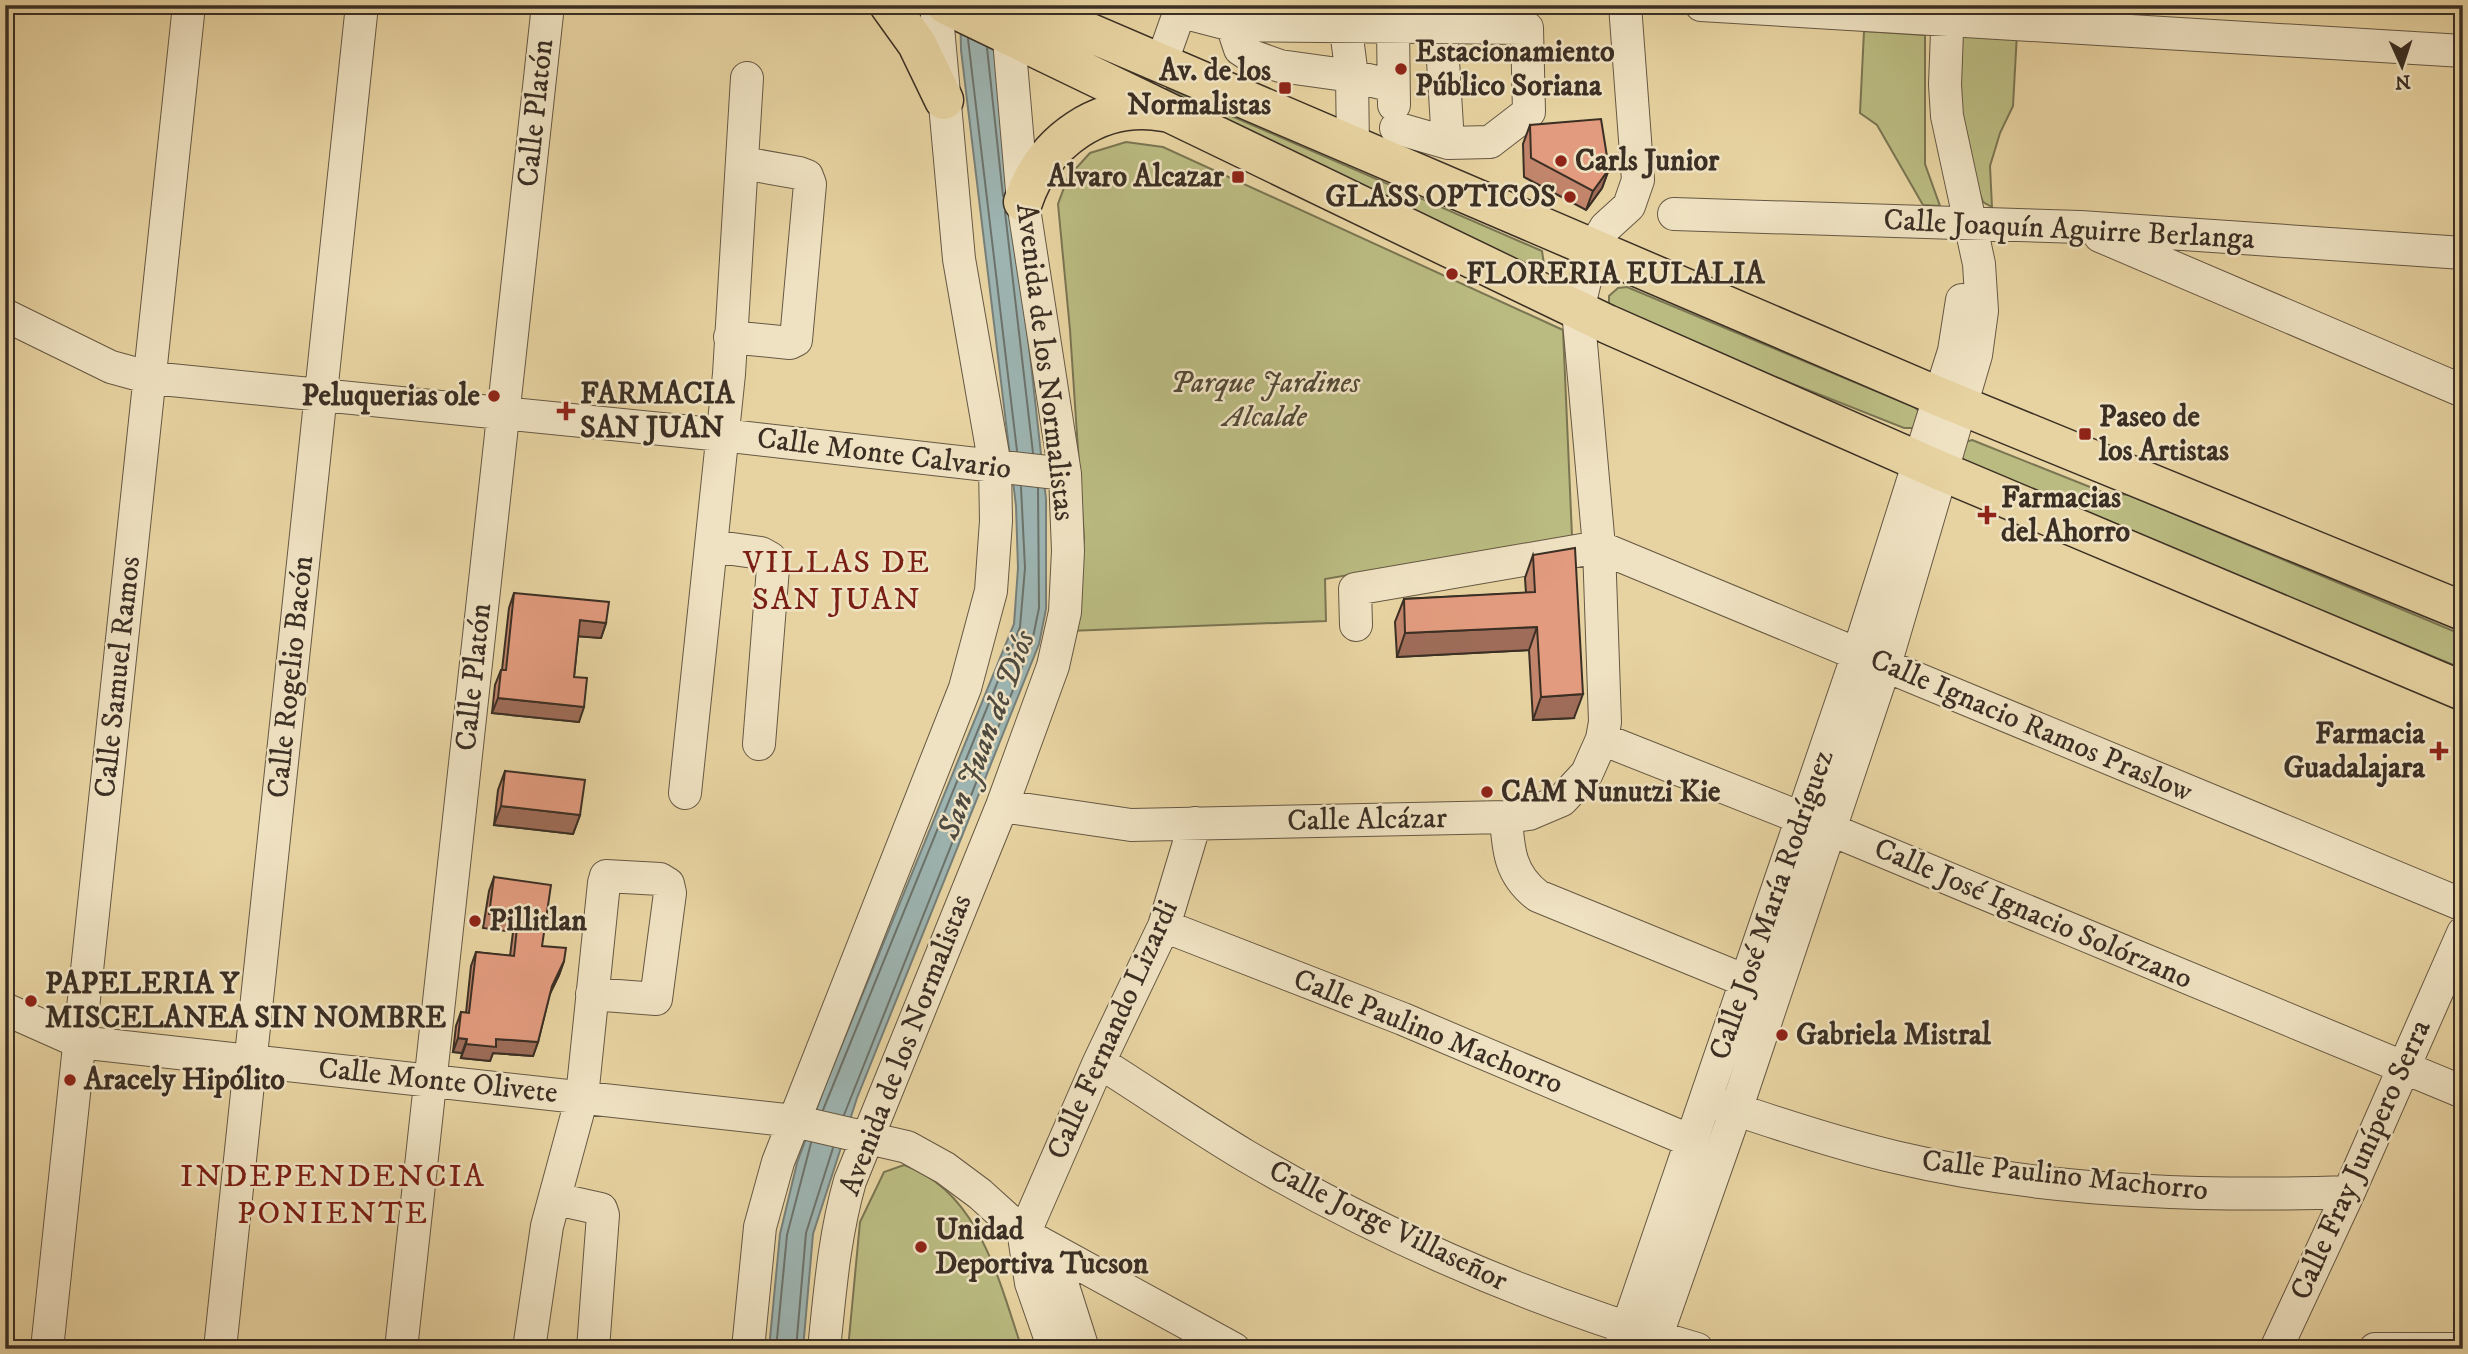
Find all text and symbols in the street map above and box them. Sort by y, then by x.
north arrow [2366,32,2436,102]
place label: Estacionamiento Público Soriana [1415,34,1615,105]
street label: Calle Platón [510,37,562,189]
place label: Av. de los Normalistas [1127,53,1271,124]
marker: Estacionamiento Público Soriana [1393,61,1409,77]
text: N [2394,70,2411,93]
marker: Av. de los Normalistas [1277,80,1293,96]
place label: Carls Junior [1575,143,1720,180]
marker: Carls Junior [1553,153,1569,169]
place label: Alvaro Alcazar [1046,159,1225,196]
marker: Alvaro Alcazar [1230,169,1246,185]
place label: GLASS OPTICOS [1325,179,1556,216]
marker: GLASS OPTICOS [1562,189,1578,205]
street label: Avenida de los Normalistas [1007,201,1083,523]
street label: Calle Joaquín Aguirre Berlanga [1882,202,2256,258]
place label: FLORERIA EULALIA [1466,256,1765,293]
marker: FLORERIA EULALIA [1444,266,1460,282]
park label: Parque Jardines Alcalde [1170,365,1361,436]
place label: FARMACIA SAN JUAN [580,376,735,447]
place label: Peluquerias ole [302,378,481,415]
marker: Peluquerias ole [486,388,502,404]
place label: Paseo de los Artistas [2098,399,2229,470]
marker: FARMACIA SAN JUAN [558,403,574,419]
street label: Calle Monte Calvario [755,420,1013,488]
marker: Paseo de los Artistas [2077,426,2093,442]
place label: Farmacias del Ahorro [2001,480,2130,551]
marker: Farmacias del Ahorro [1979,507,1995,523]
district label: VILLAS DE SAN JUAN [742,543,931,620]
street label: Calle Rogelio Bacón [260,554,322,800]
street label: Calle Samuel Ramos [87,555,149,799]
street label: Calle Platón [448,601,500,753]
water label: San Juan de Diós [929,624,1046,846]
street label: Calle Ignacio Ramos Praslow [1864,641,2198,811]
place label: Farmacia Guadalajara [2283,716,2426,787]
marker: Farmacia Guadalajara [2431,743,2447,759]
street label: Calle José María Rodríguez [1702,745,1842,1065]
place label: CAM Nunutzi Kie [1501,774,1721,811]
marker: CAM Nunutzi Kie [1479,784,1495,800]
street label: Calle Alcázar [1287,800,1447,840]
street label: Calle José Ignacio Solórzano [1868,830,2198,998]
street label: Avenida de los Normalistas [831,889,981,1201]
street label: Calle Fernando Lizardi [1039,895,1187,1165]
place label: Pillitlan [489,903,587,940]
marker: Pillitlan [467,913,483,929]
street label: Calle Paulino Machorro [1288,961,1568,1103]
place label: PAPELERIA Y MISCELANEA SIN NOMBRE [45,966,446,1037]
marker: PAPELERIA Y MISCELANEA SIN NOMBRE [23,993,39,1009]
street label: Calle Fray Junípero Serra [2282,1014,2440,1306]
place label: Gabriela Mistral [1796,1017,1992,1054]
marker: Gabriela Mistral [1774,1027,1790,1043]
street label: Calle Monte Olivete [317,1050,559,1112]
place label: Aracely Hipólito [83,1062,285,1099]
marker: Aracely Hipólito [62,1072,78,1088]
street label: Calle Paulino Machorro [1920,1143,2210,1209]
street label: Calle Jorge Villaseñor [1263,1152,1513,1300]
district label: INDEPENDENCIA PONIENTE [180,1157,486,1234]
place label: Unidad Deportiva Tucson [935,1212,1149,1283]
marker: Unidad Deportiva Tucson [913,1239,929,1255]

